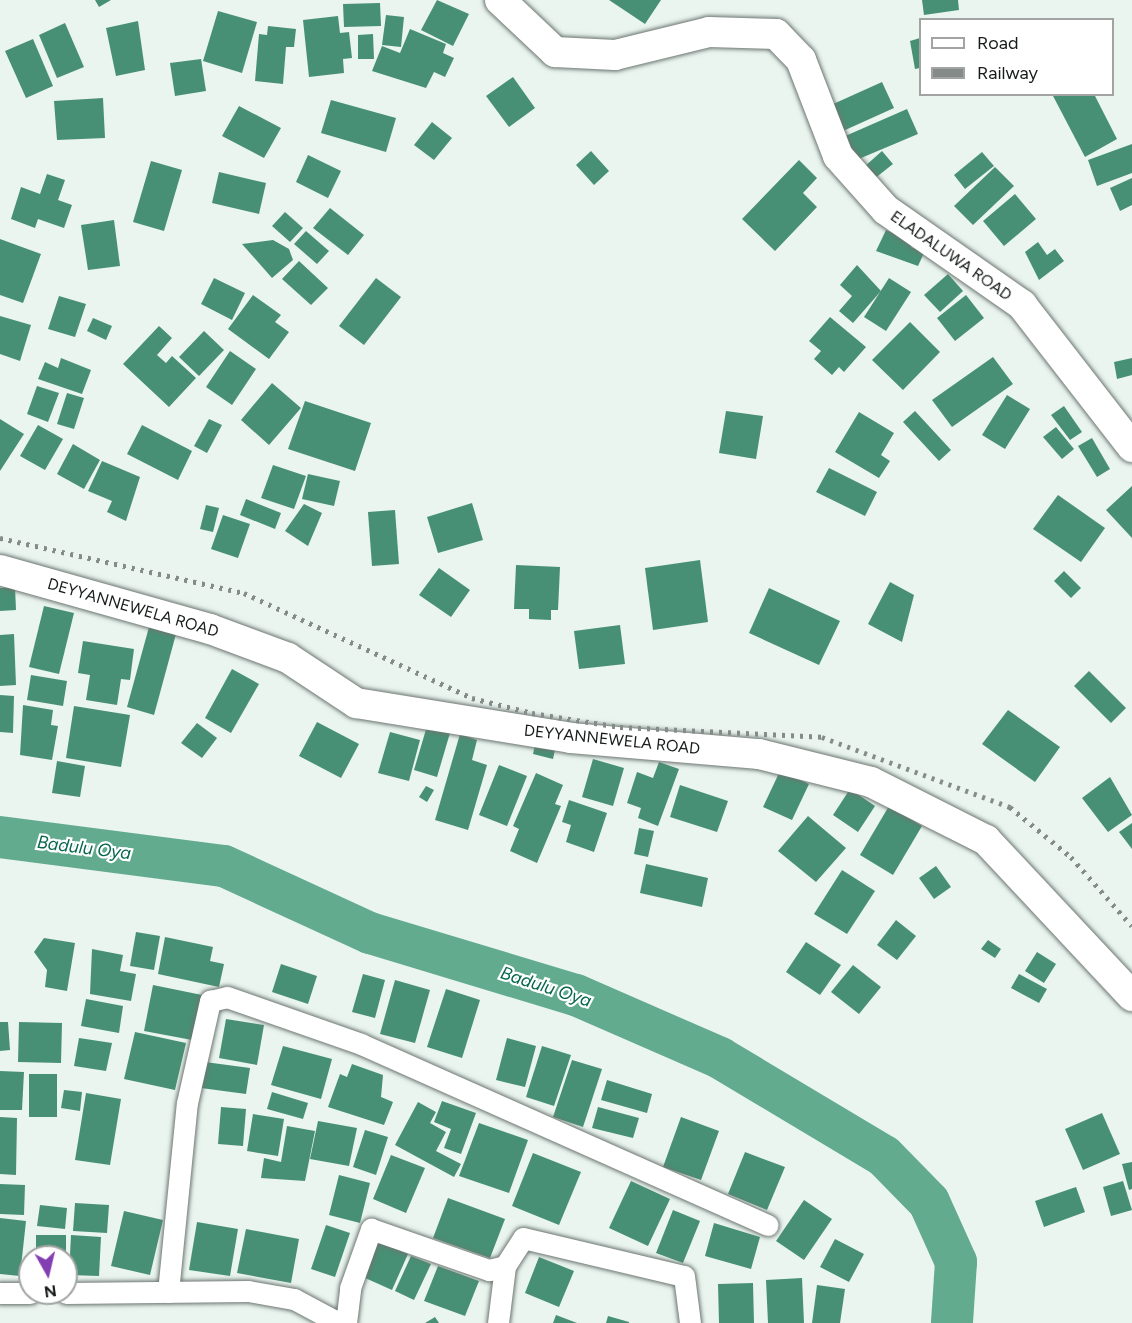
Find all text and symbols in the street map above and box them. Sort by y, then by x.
legend [919,18,1114,96]
text: Road [977,32,1018,54]
text: Railway [977,62,1038,84]
street label: ELADALUWA ROAD [887,207,1015,305]
street label: DEYYANNEWELA ROAD [45,574,221,642]
street label: DEYYANNEWELA ROAD [523,721,701,759]
water label: Badulu Oya [36,832,132,864]
water label: Badulu Oya [498,962,594,1012]
north arrow [18,1245,78,1305]
text: N [43,1281,58,1302]

